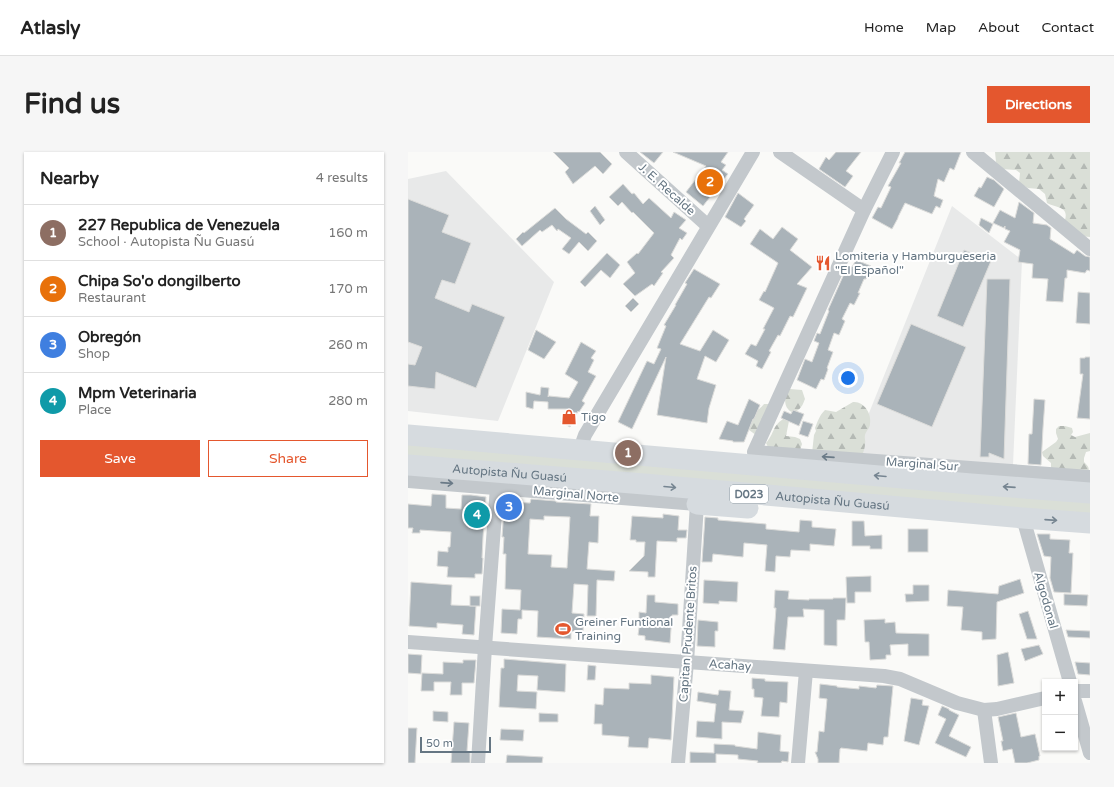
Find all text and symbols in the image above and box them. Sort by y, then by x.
text: Atlasly [20,17,80,39]
text: Home [864,19,904,36]
text: Map [926,19,956,36]
text: About [978,19,1020,36]
text: Contact [1042,19,1094,36]
button: Directions [987,86,1090,123]
text: Find us [24,87,120,121]
street label: J. E. Recalde [636,160,698,218]
pin: 2 [697,167,723,197]
text: Nearby [40,168,99,189]
text: 4 results [316,170,368,186]
text: 227 Republica de Venezuela [78,216,280,234]
text: 1 [49,225,57,241]
text: 160 m [328,225,368,241]
text: School · Autopista Ñu Guasú [78,234,254,250]
place label: Lomiteria y Hamburgueseria "El Español" [835,249,996,277]
restaurant icon: Lomiteria y Hamburgueseria "El Español" [814,254,832,272]
text: Chipa So'o dongilberto [78,272,241,290]
text: 2 [49,281,57,297]
text: 170 m [328,281,368,297]
text: Restaurant [78,290,146,306]
text: Obregón [78,328,141,346]
text: 3 [49,337,57,353]
text: 260 m [328,337,368,353]
text: Shop [78,346,110,362]
your location [838,368,858,388]
text: Mpm Veterinaria [78,384,197,402]
text: 4 [49,393,57,409]
text: 280 m [328,393,368,409]
text: Place [78,402,111,418]
shop icon: Tigo [560,408,578,426]
place label: Tigo [581,410,606,424]
pin: 1 [615,438,641,468]
button: Save [40,440,200,477]
button: Share [208,440,368,477]
one-way arrow [822,454,835,461]
street label: Marginal Sur [885,454,959,474]
street label: Autopista Ñu Guasú [452,462,567,485]
one-way arrow [874,472,887,479]
one-way arrow [440,480,453,487]
street label: Marginal Norte [532,483,620,505]
one-way arrow [663,483,676,490]
one-way arrow [1003,483,1016,490]
road number: D023 [730,485,768,503]
street label: Autopista Ñu Guasú [775,489,890,513]
pin: 3 [496,492,522,522]
pin: 4 [464,500,490,530]
one-way arrow [1044,516,1057,523]
street label: Capitan Prudente Britos [676,565,700,703]
street label: Algodonal [1031,570,1061,630]
place label: Greiner Funtional Training [575,615,673,643]
sports icon: Greiner Funtional Training [554,620,572,638]
street label: Acahay [708,657,752,673]
map controls [1042,679,1078,751]
button: + [1042,679,1078,715]
button: − [1042,715,1078,751]
scale bar [420,735,491,754]
text: 50 m [426,737,453,750]

